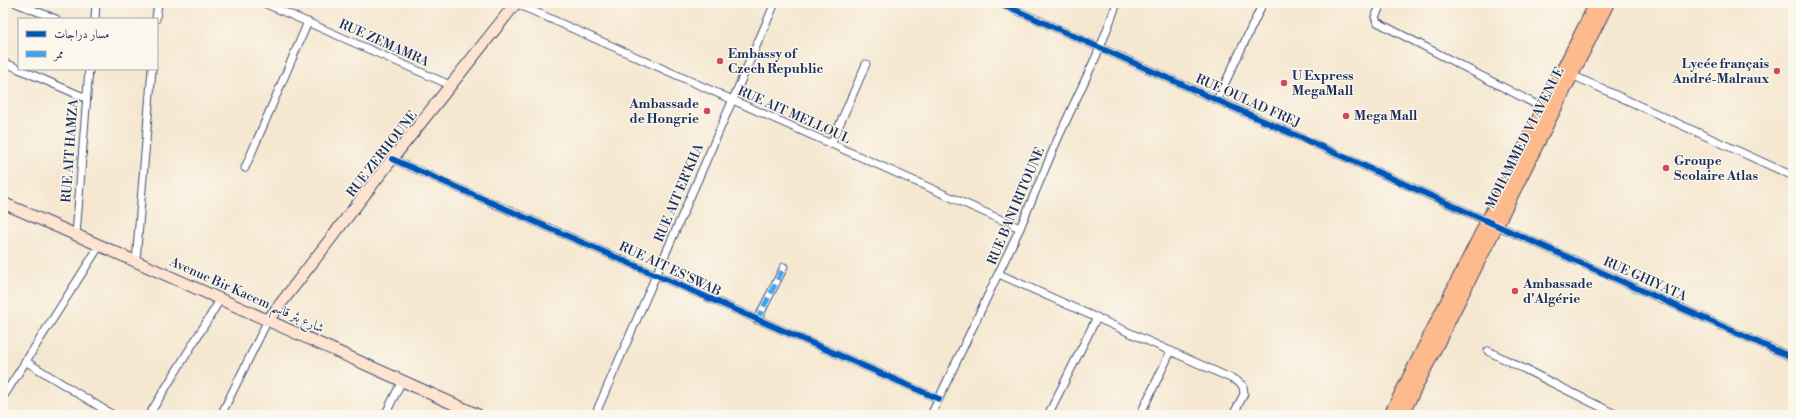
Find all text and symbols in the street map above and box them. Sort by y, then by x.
street label: RUE ZEMAMRA [336,16,433,70]
legend [18,18,158,70]
text: مسار دراجات [54,27,109,42]
place label: Embassy of Czech Republic [728,46,823,77]
text: ممر [52,47,64,62]
marker: Embassy of Czech Republic [715,56,725,66]
place label: Lycée français André-Malraux [1672,56,1769,87]
street label: MOHAMMED VI AVENUE [1482,65,1568,211]
marker: Lycée français André-Malraux [1772,66,1782,76]
place label: U Express MegaMall [1292,68,1354,99]
street label: RUE OULAD FREJ [1193,71,1303,131]
marker: U Express MegaMall [1279,78,1289,88]
street label: RUE AIT MELLOUL [735,83,853,147]
place label: Ambassade de Hongrie [628,96,699,127]
street label: RUE AIT HAMZA [58,98,82,203]
marker: Ambassade de Hongrie [702,106,712,116]
street label: RUE ZERHOUNE [343,108,421,200]
place label: Mega Mall [1354,108,1418,124]
marker: Mega Mall [1341,111,1351,121]
street label: RUE AIT ER'KHA [651,140,707,245]
street label: RUE BANI RITOUNE [984,145,1048,267]
place label: Groupe Scolaire Atlas [1674,153,1758,184]
marker: Groupe Scolaire Atlas [1661,163,1671,173]
street label: RUE AIT ES'SWAB [616,238,724,300]
street label: Avenue Bir Kacem شارع بئر قاسم [164,253,327,341]
street label: RUE GHIYATA [1601,253,1690,305]
place label: Ambassade d'Algérie [1522,276,1593,307]
marker: Ambassade d'Algérie [1510,286,1520,296]

